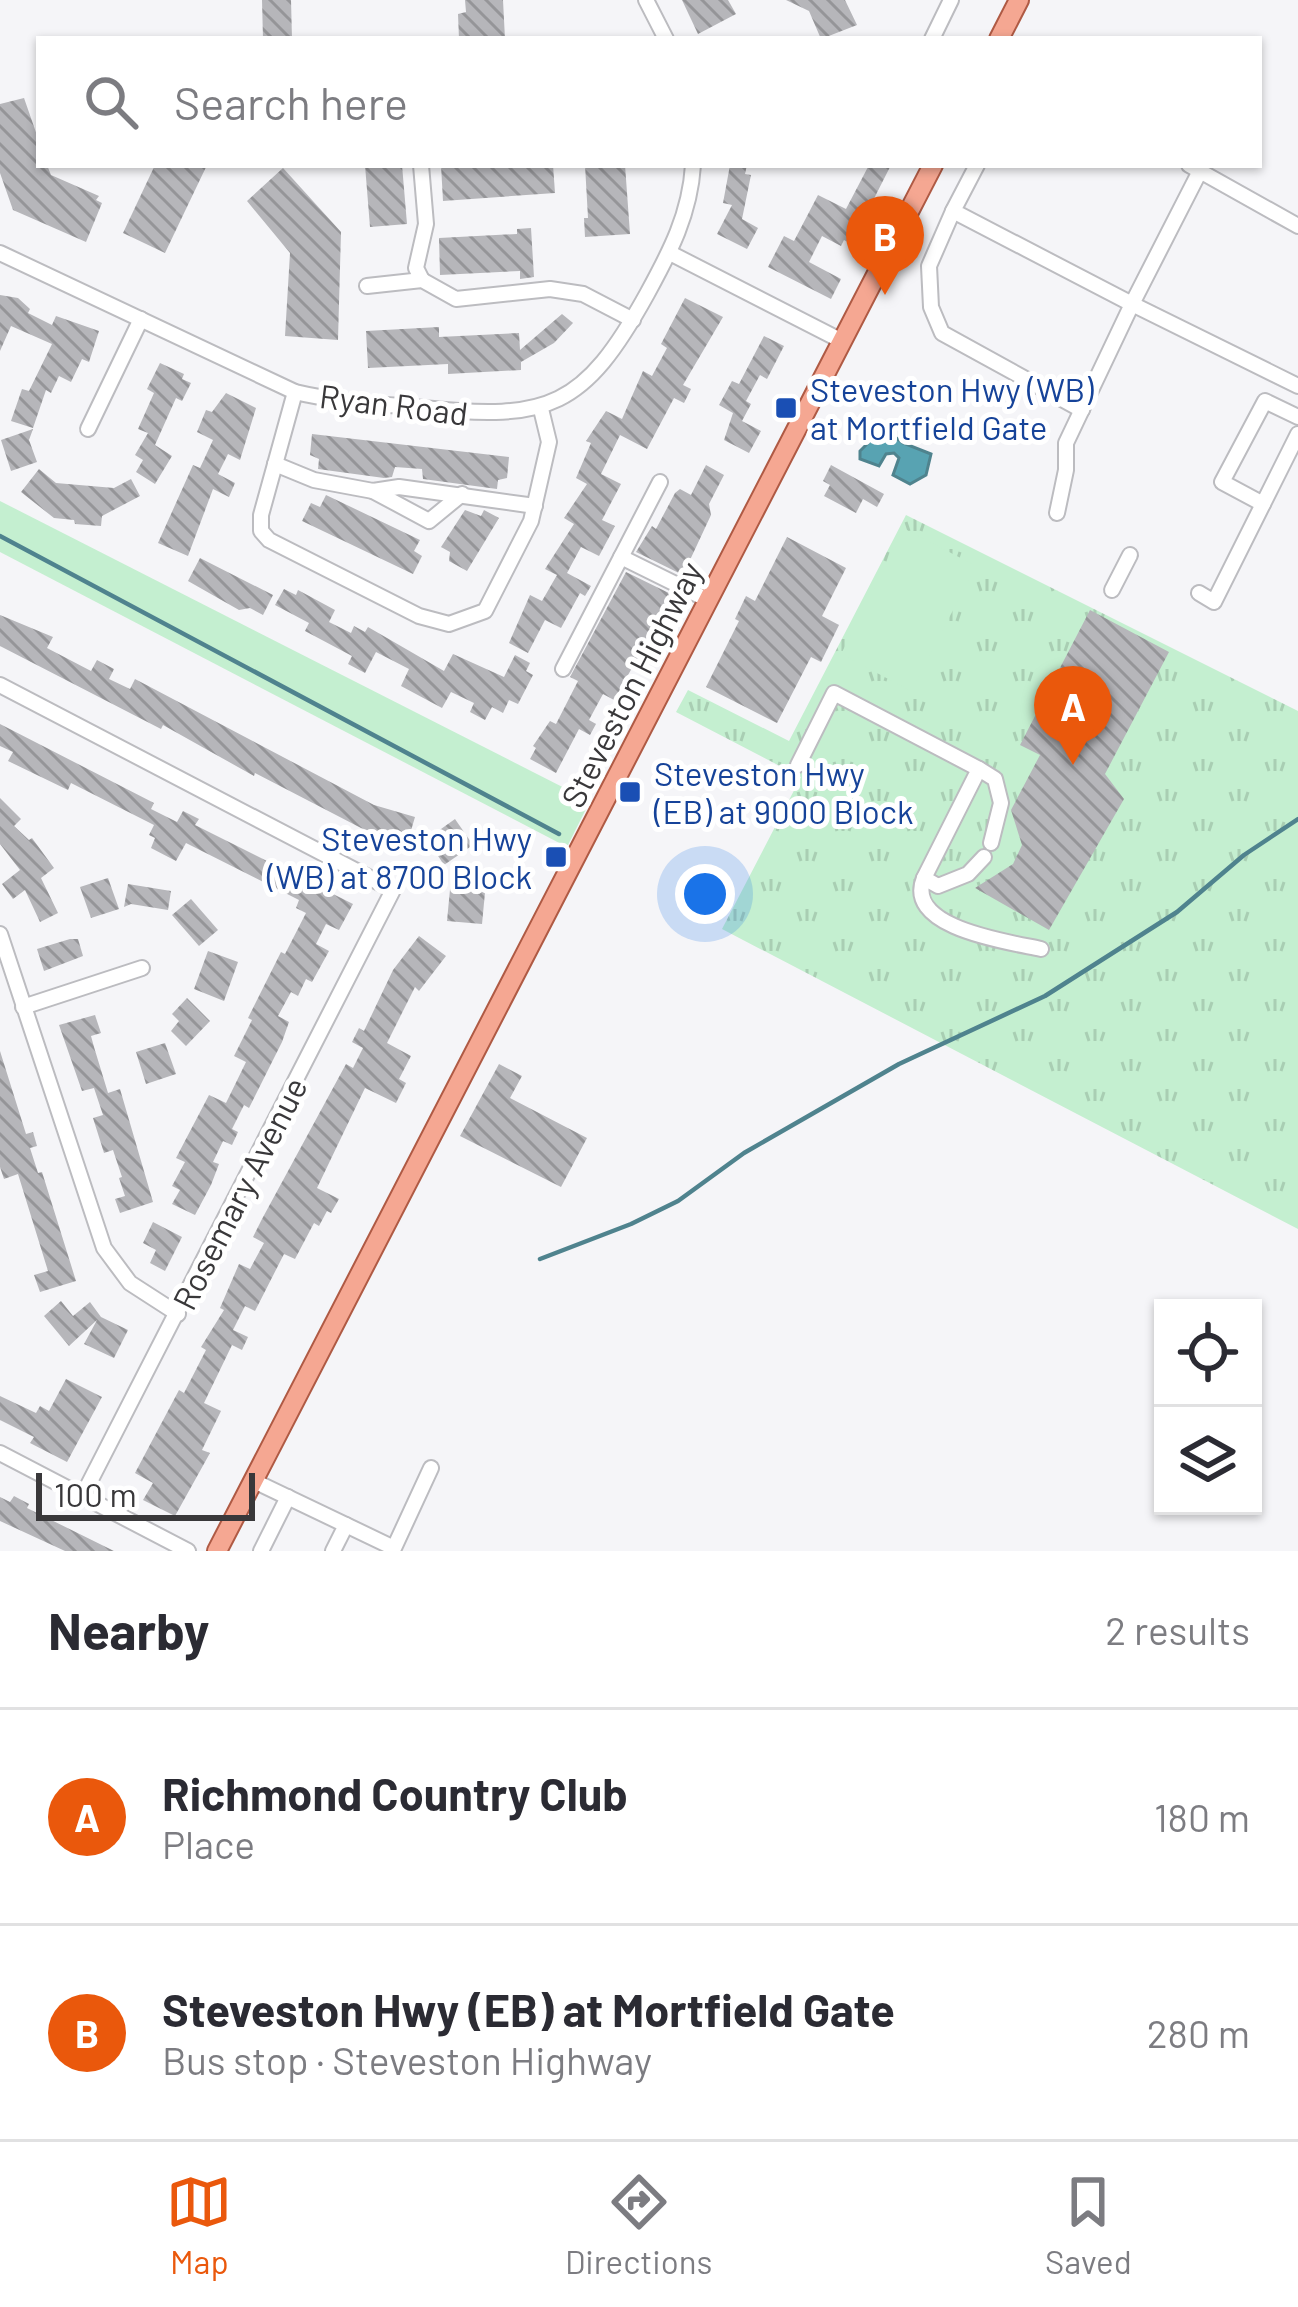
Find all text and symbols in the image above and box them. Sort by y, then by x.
search box [36,36,1262,168]
icon: search [78,69,144,135]
text: Search here [174,75,408,129]
pin: B [846,196,924,295]
place label: Steveston Hwy (WB) at Mortfield Gate [810,369,1094,447]
street label: Ryan Road [317,375,471,433]
marker: Steveston Hwy (WB) at Mortfield Gate [773,395,799,421]
street label: Steveston Highway [552,554,710,814]
pin: A [1034,666,1112,765]
place label: Steveston Hwy (EB) at 9000 Block [653,753,914,831]
marker: Steveston Hwy (EB) at 9000 Block [617,779,643,805]
place label: Steveston Hwy (WB) at 8700 Block [266,818,532,896]
marker: Steveston Hwy (WB) at 8700 Block [543,844,569,870]
your location [675,864,735,924]
street label: Rosemary Avenue [163,1070,315,1316]
map controls [1154,1299,1262,1515]
button: locate [1154,1299,1262,1407]
button: layers [1154,1407,1262,1515]
scale bar [36,1467,255,1520]
text: 100 m [54,1474,137,1514]
text: Nearby [48,1599,209,1660]
text: 2 results [1105,1606,1250,1653]
text: Richmond Country Club [162,1766,628,1820]
text: A [74,1793,100,1840]
text: 180 m [1154,1793,1250,1840]
text: Place [162,1820,255,1867]
text: Steveston Hwy (EB) at Mortfield Gate [162,1982,895,2036]
text: B [75,2009,99,2056]
text: 280 m [1147,2009,1250,2056]
text: Bus stop · Steveston Highway [162,2036,652,2083]
tab: Map [166,2169,232,2281]
tab: Directions [565,2169,712,2281]
tab: Saved [1045,2169,1132,2281]

